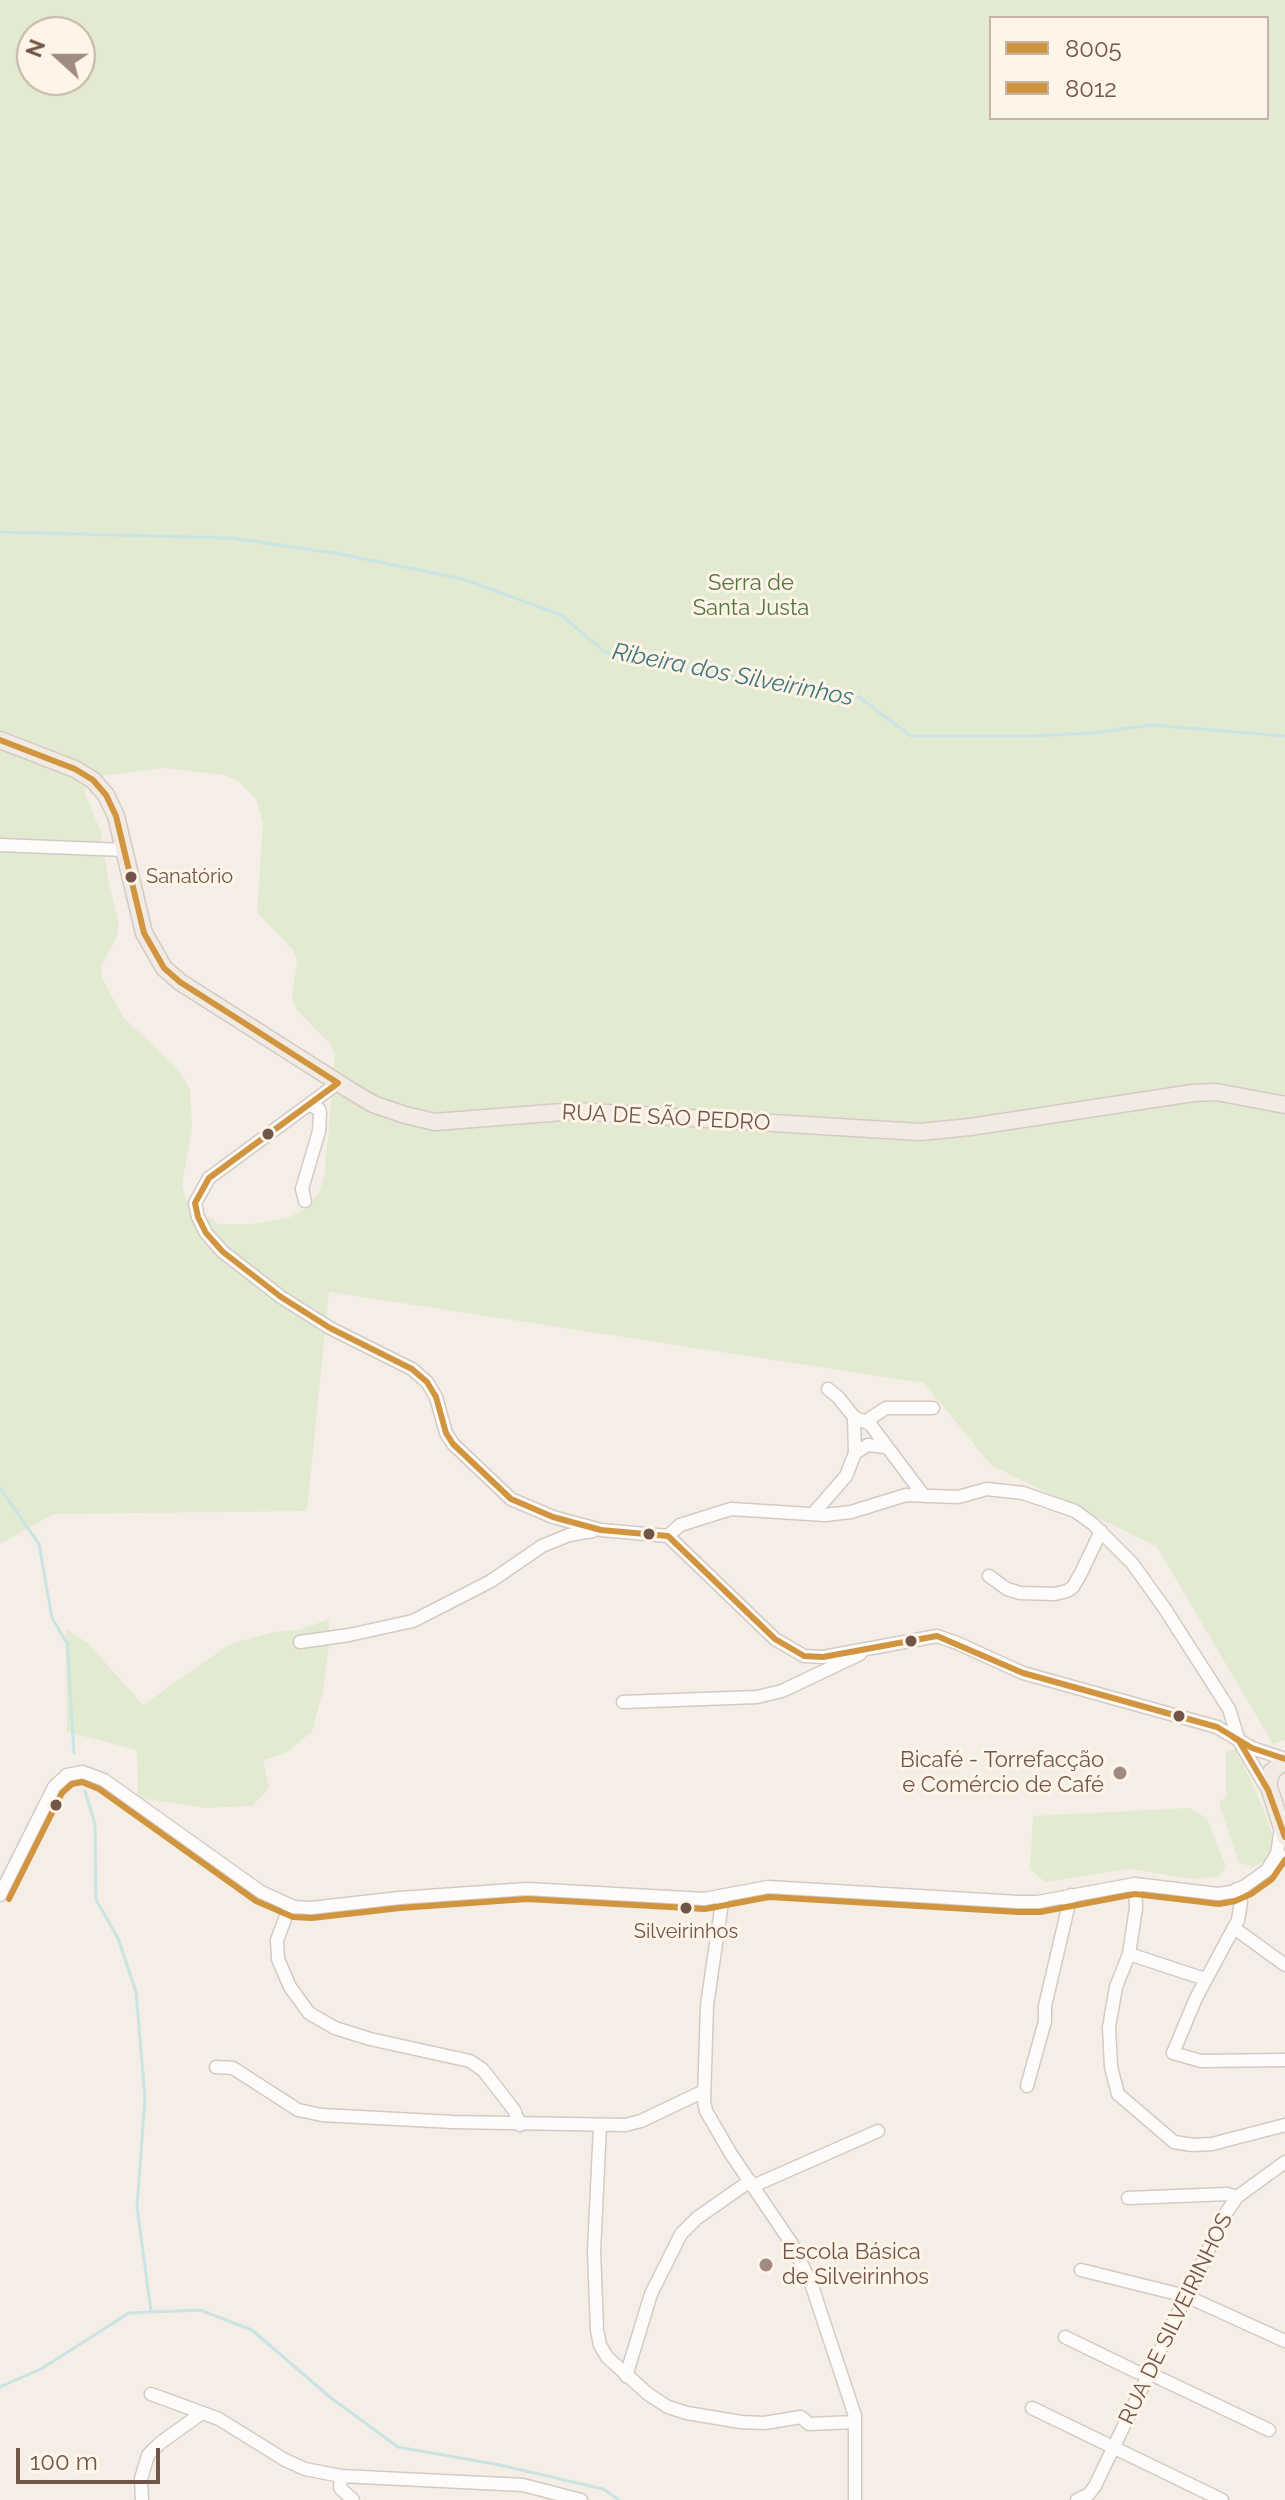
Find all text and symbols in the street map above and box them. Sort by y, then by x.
north arrow [16,16,96,96]
legend [989,16,1269,120]
text: 8005 [1065,34,1122,63]
text: N [20,36,51,61]
text: 8012 [1065,74,1117,103]
park label: Serra de Santa Justa [693,570,809,622]
water label: Ribeira dos Silveirinhos [610,637,856,713]
place label: Sanatório [146,865,233,889]
marker: Sanatório [123,869,139,885]
street label: RUA DE SÃO PEDRO [561,1099,771,1137]
unlabelled marker [260,1126,276,1142]
unlabelled marker [641,1526,657,1542]
unlabelled marker [903,1633,919,1649]
unlabelled marker [1171,1708,1187,1724]
place label: Bicafé - Torrefacção e Comércio de Café [900,1747,1104,1798]
marker: Bicafé - Torrefacção e Comércio de Café [1111,1764,1129,1782]
unlabelled marker [48,1797,64,1813]
marker: Silveirinhos [678,1900,694,1916]
place label: Silveirinhos [634,1920,738,1944]
street label: RUA DE SILVEIRINHOS [1113,2209,1239,2429]
place label: Escola Básica de Silveirinhos [782,2239,929,2290]
marker: Escola Básica de Silveirinhos [757,2256,775,2274]
scale bar [20,2432,164,2482]
text: 100 m [30,2447,98,2476]

